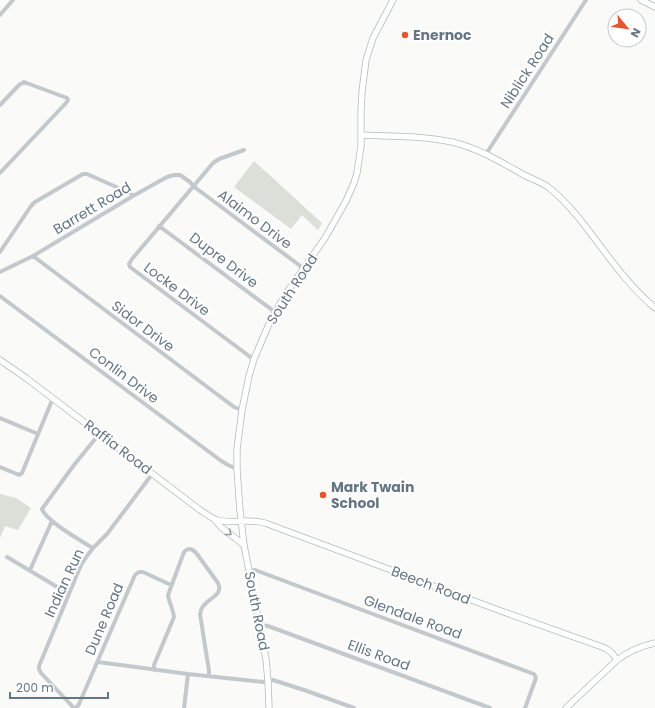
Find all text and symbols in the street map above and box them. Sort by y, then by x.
north arrow [607,8,647,48]
place label: Enernoc [413,25,472,45]
text: N [627,25,645,40]
marker: Enernoc [400,30,410,40]
street label: Niblick Road [495,30,559,112]
street label: Barrett Road [49,177,135,239]
street label: Alaimo Drive [214,185,296,254]
street label: Dupre Drive [186,228,263,293]
street label: South Road [262,250,322,328]
street label: Locke Drive [140,257,215,321]
street label: Sidor Drive [107,296,179,356]
street label: Conlin Drive [85,342,164,408]
street label: Raffia Road [80,415,156,479]
place label: Mark Twain School [331,477,414,513]
marker: Mark Twain School [318,490,328,500]
one-way arrow [225,528,232,536]
street label: Indian Run [39,545,89,621]
street label: Beech Road [388,561,474,609]
street label: South Road [240,570,274,652]
street label: Dune Road [80,580,128,658]
street label: Glendale Road [361,590,465,644]
street label: Ellis Road [345,634,413,676]
scale bar [10,674,108,700]
text: 200 m [16,679,54,696]

